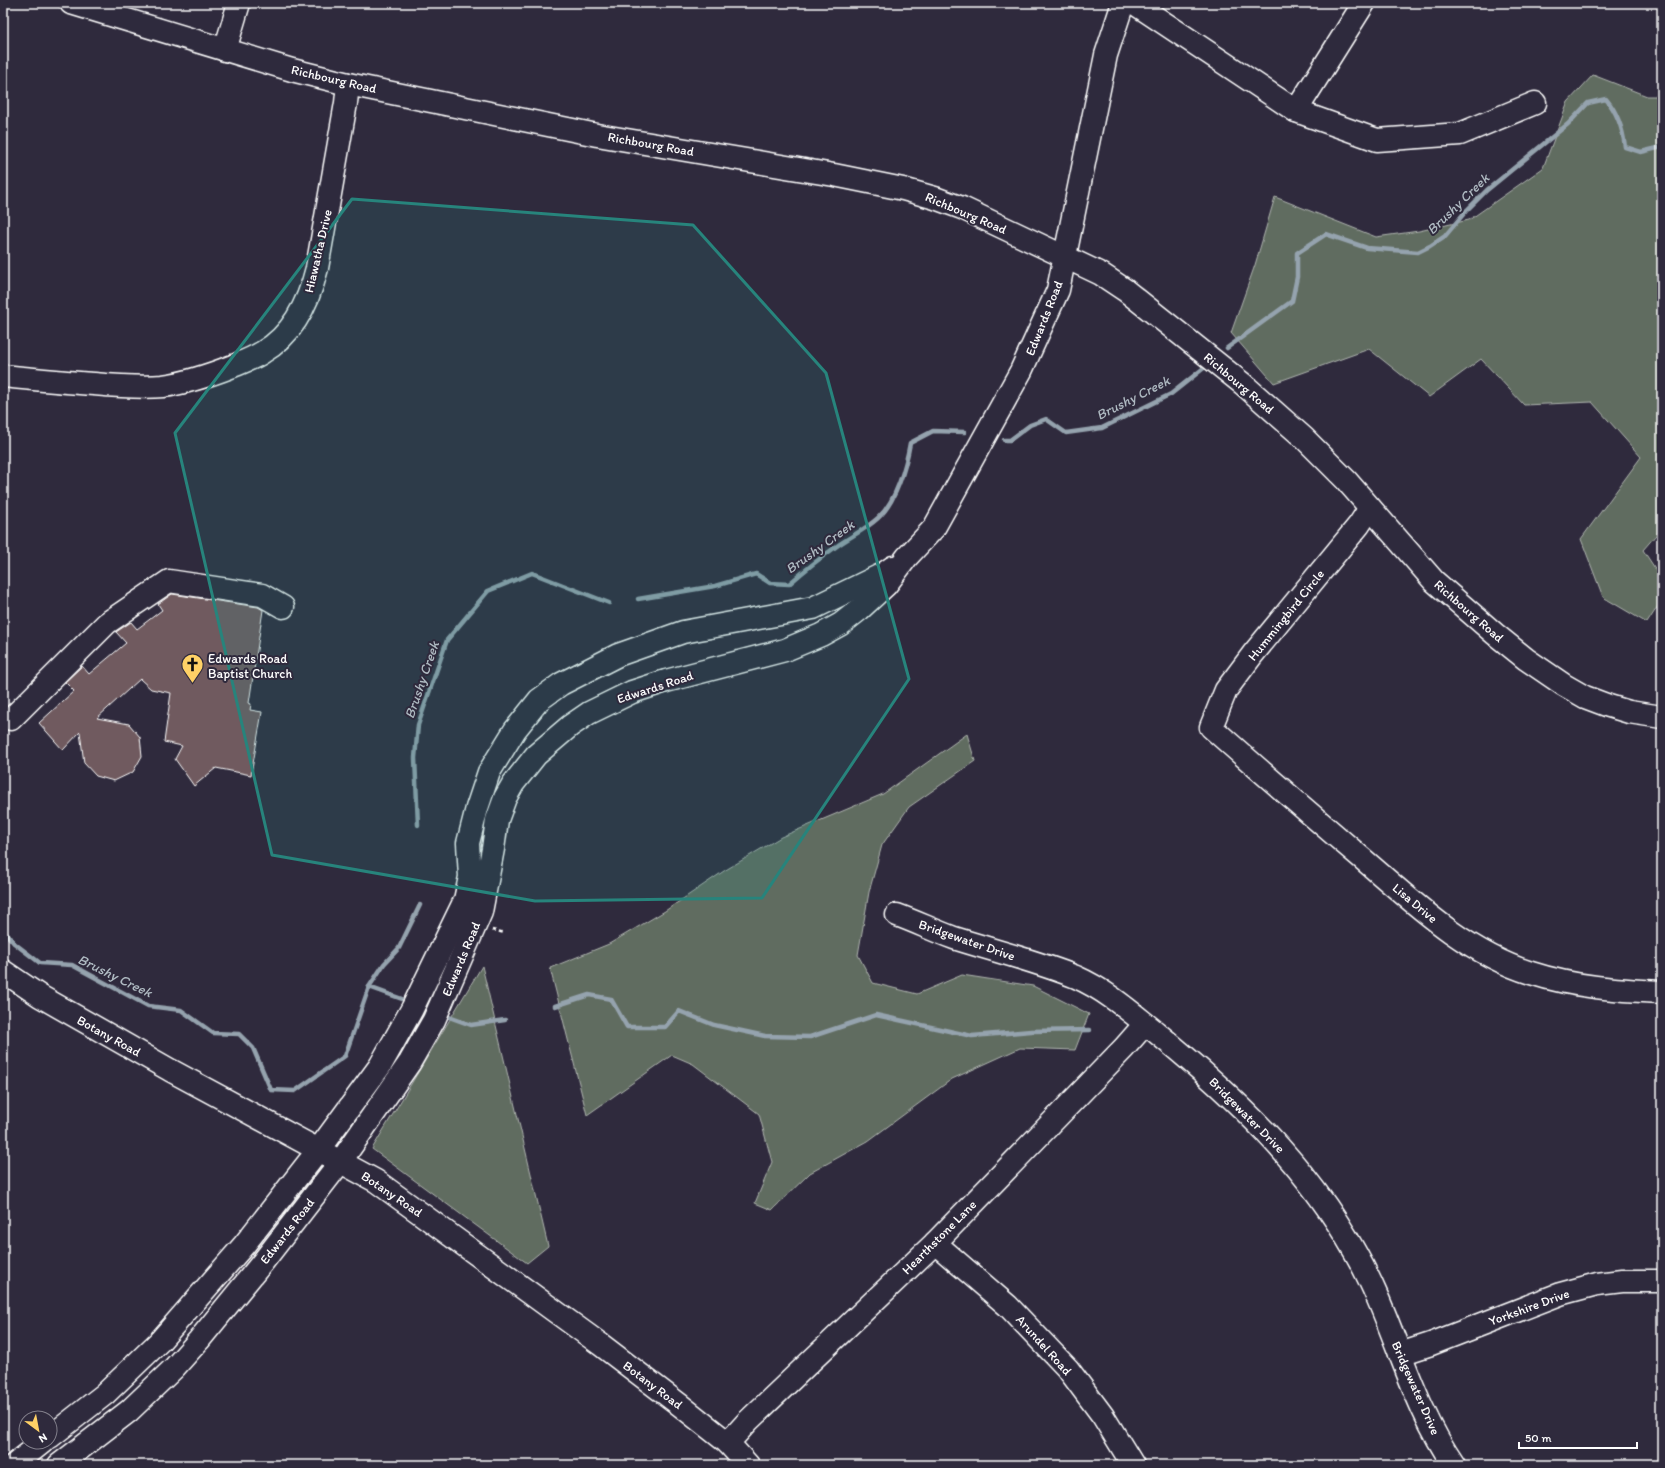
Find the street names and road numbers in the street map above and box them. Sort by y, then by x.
street label: Richbourg Road [290,62,378,96]
street label: Richbourg Road [607,129,695,159]
street label: Richbourg Road [923,189,1009,237]
street label: Hiawatha Drive [301,208,335,294]
street label: Edwards Road [1022,278,1066,358]
street label: Richbourg Road [1201,349,1277,417]
street label: Hummingbird Circle [1245,566,1327,664]
street label: Richbourg Road [1431,577,1507,645]
street label: Edwards Road [615,668,695,706]
street label: Lisa Drive [1390,880,1440,926]
street label: Bridgewater Drive [917,916,1017,964]
street label: Edwards Road [439,920,483,998]
street label: Botany Road [74,1012,144,1060]
street label: Bridgewater Drive [1206,1074,1288,1156]
street label: Botany Road [359,1168,425,1220]
street label: Edwards Road [257,1195,317,1267]
street label: Hearthstone Lane [899,1197,979,1277]
street label: Yorkshire Drive [1487,1285,1571,1329]
street label: Arundel Road [1013,1312,1075,1378]
street label: Bridgewater Drive [1389,1339,1443,1437]
street label: Botany Road [620,1358,686,1412]

